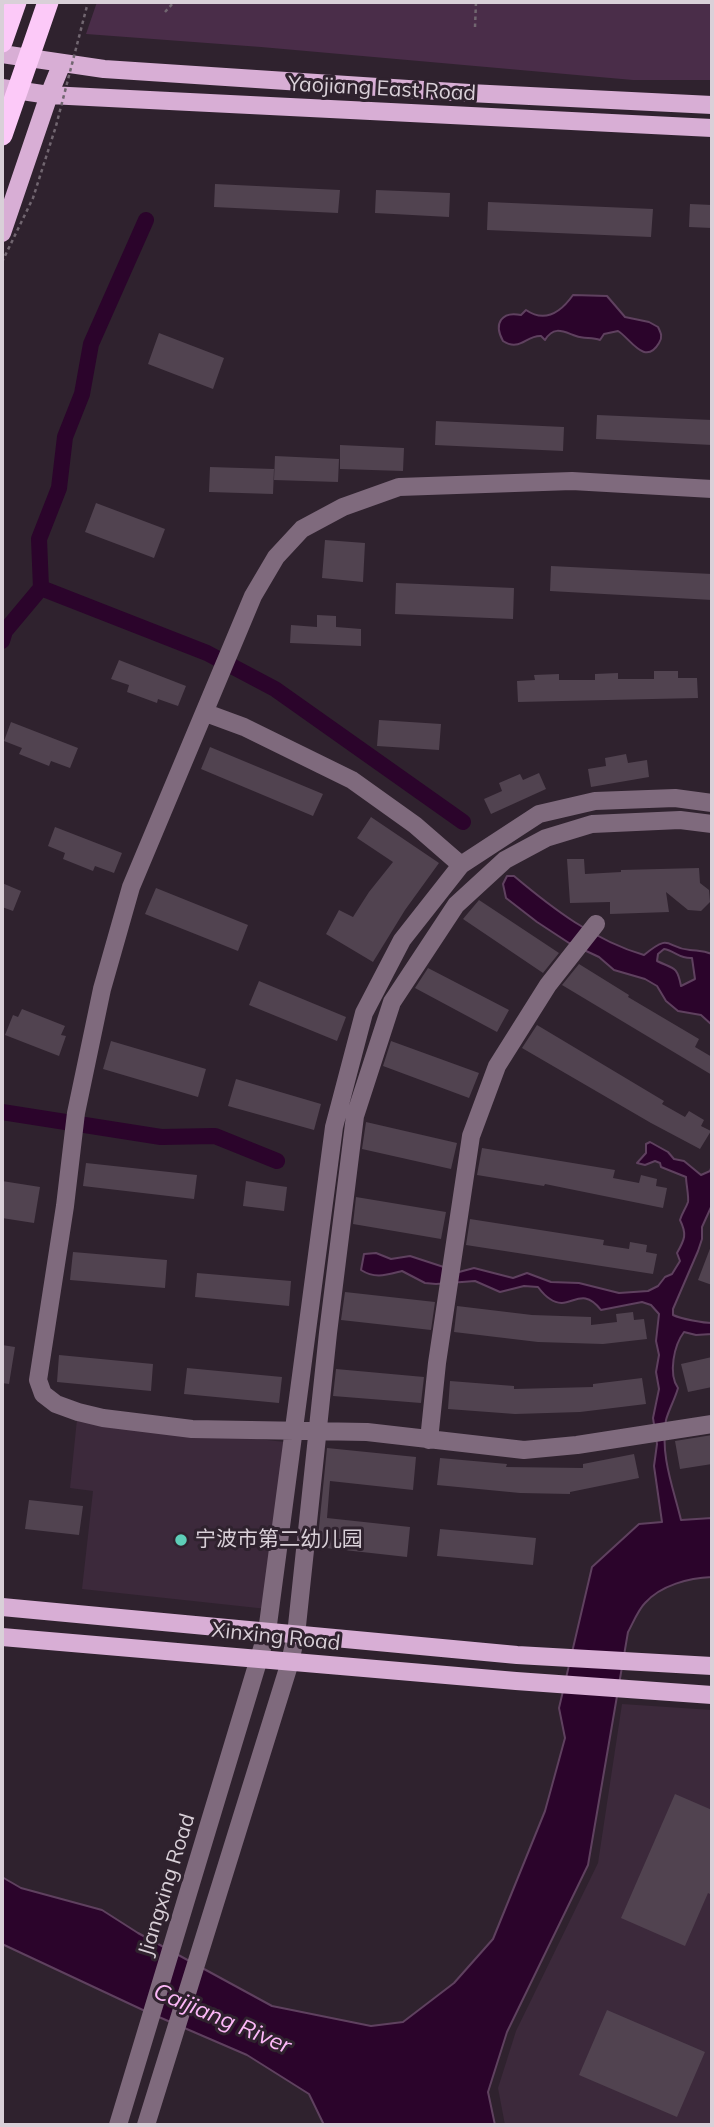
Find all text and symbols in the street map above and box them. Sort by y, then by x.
street label: Yaojiang East Road [287,71,477,107]
place label: 宁波市第二幼儿园 [195,1527,363,1553]
marker: 宁波市第二幼儿园 [173,1532,189,1548]
street label: Xinxing Road [210,1618,342,1656]
street label: Jiangxing Road [133,1811,201,1959]
water label: Caijiang River [149,1978,295,2060]

